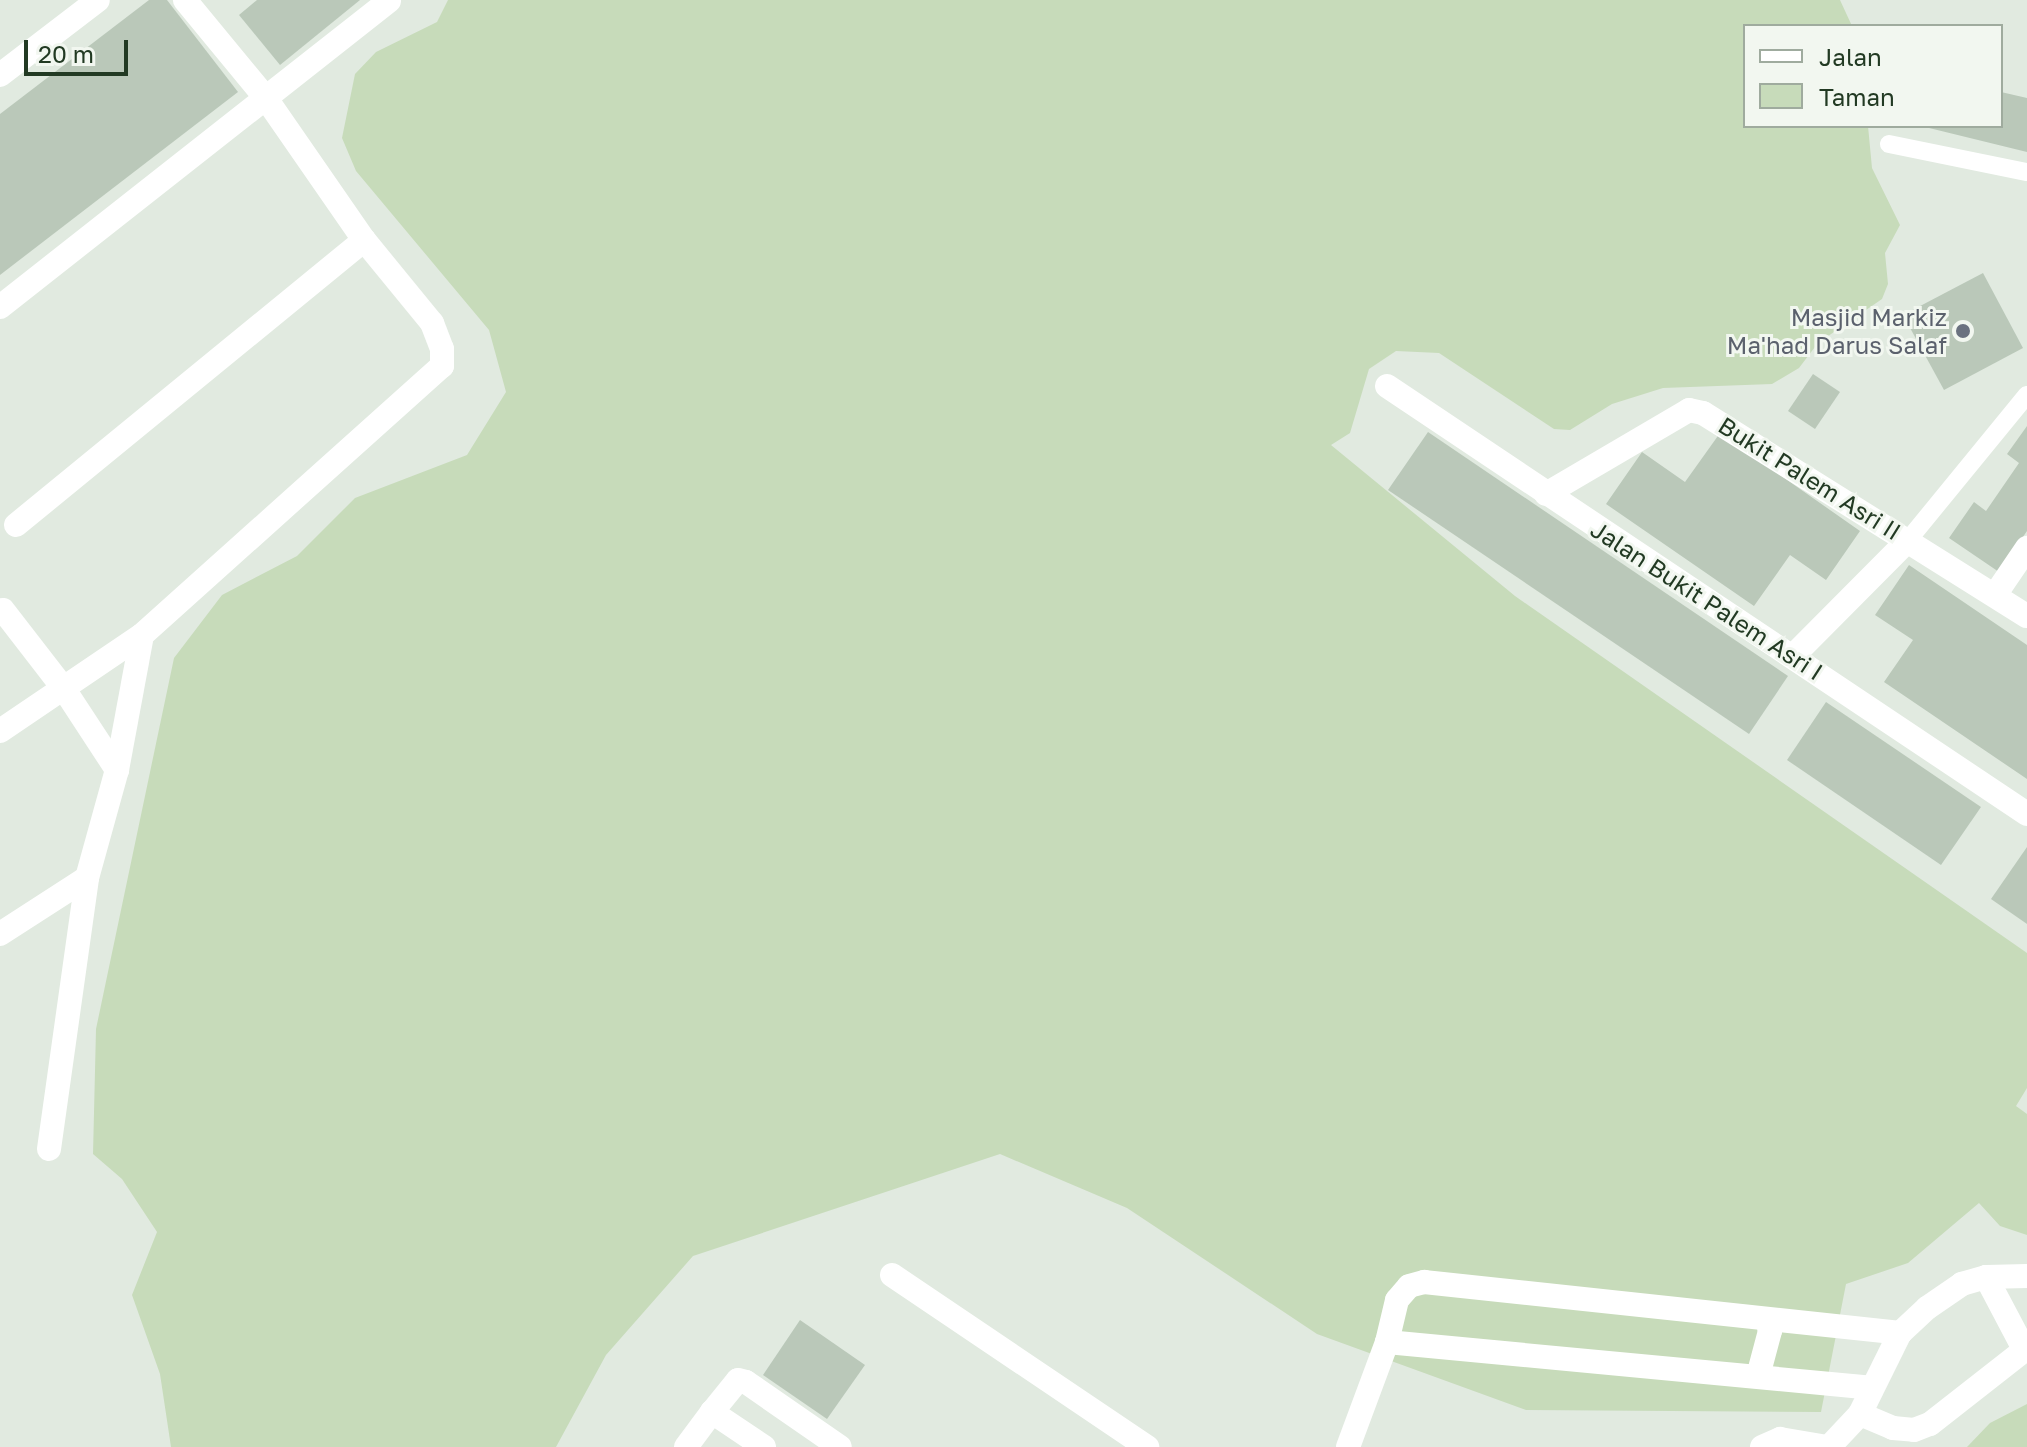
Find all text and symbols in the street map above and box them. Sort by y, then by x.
scale bar [28,24,132,74]
legend [1743,24,2003,128]
text: 20 m [38,39,94,68]
text: Jalan [1819,42,1882,71]
text: Taman [1819,82,1895,111]
place label: Masjid Markiz Ma'had Darus Salaf [1727,303,1947,359]
marker: Masjid Markiz Ma'had Darus Salaf [1954,322,1972,340]
street label: Bukit Palem Asri II [1714,410,1906,546]
street label: Jalan Bukit Palem Asri I [1586,514,1828,686]

